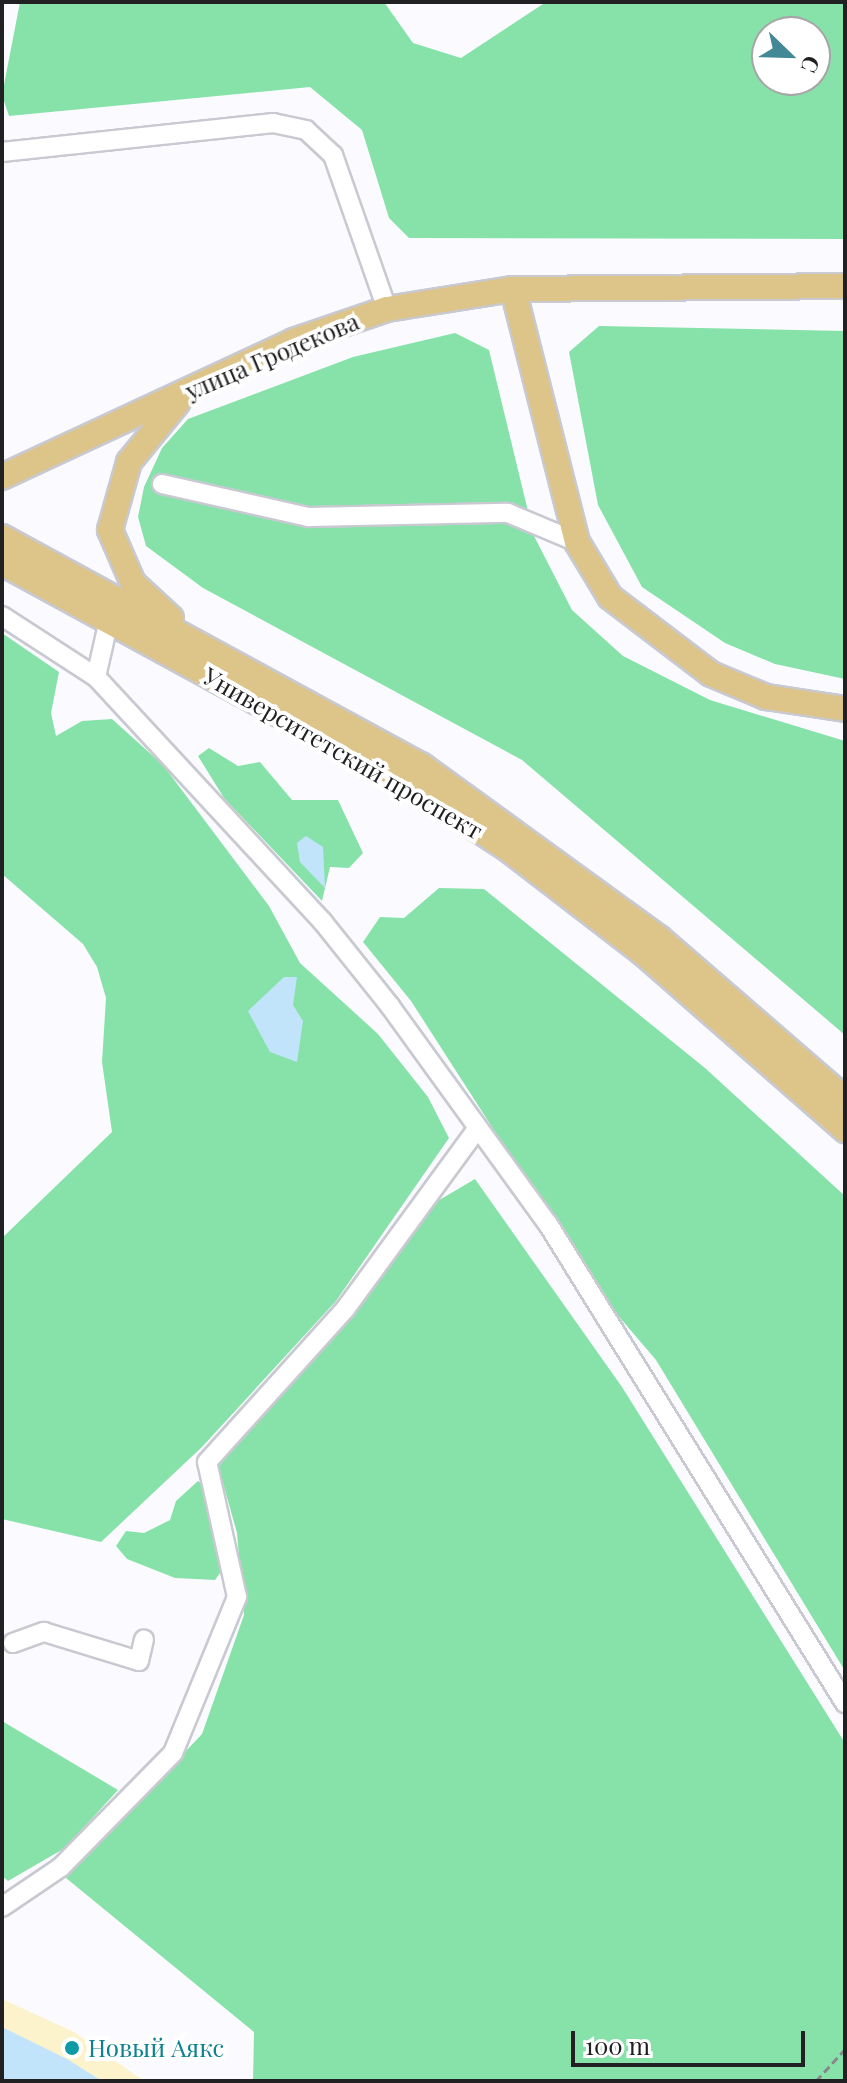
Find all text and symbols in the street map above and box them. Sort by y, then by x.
north arrow [751,16,831,96]
text: С [794,52,828,78]
street label: улица Гродекова [181,307,363,405]
street label: Университетский проспект [198,661,488,845]
scale bar [575,2015,809,2065]
text: 100 m [585,2029,650,2061]
place label: Новый Аякс [88,2034,224,2062]
marker: Новый Аякс [63,2039,81,2057]

